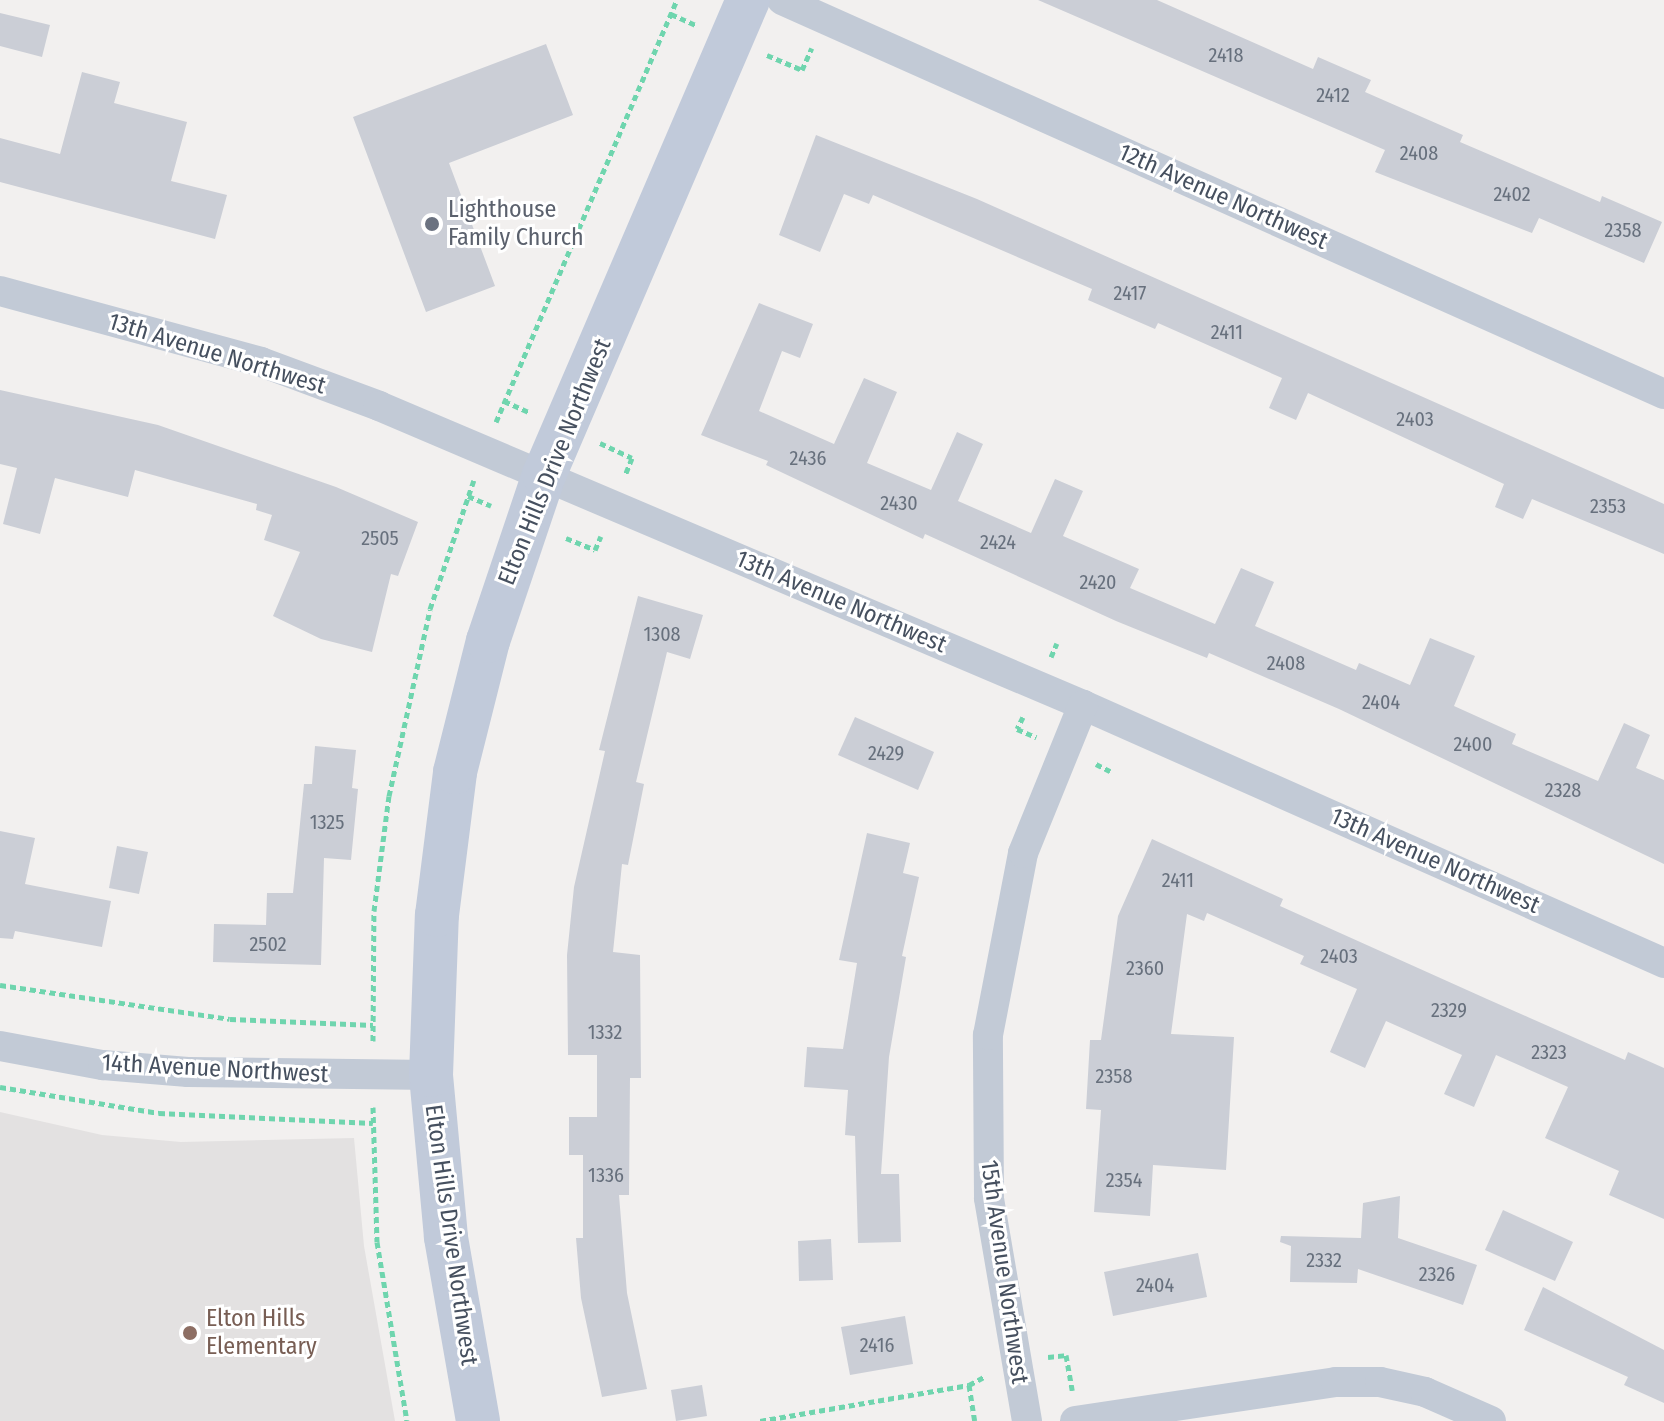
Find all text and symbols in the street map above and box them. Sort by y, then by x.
house number: 2418 [1209,43,1243,67]
house number: 2412 [1316,83,1350,107]
street label: 12th Avenue Northwest [1114,138,1332,256]
house number: 2408 [1400,141,1438,165]
house number: 2402 [1493,182,1531,206]
place label: Lighthouse Family Church [448,196,584,252]
marker: Lighthouse Family Church [423,215,441,233]
house number: 2358 [1605,218,1641,242]
house number: 2417 [1114,281,1146,305]
street label: 13th Avenue Northwest [105,307,329,401]
house number: 2411 [1211,320,1243,344]
street label: Elton Hills Drive Northwest [492,335,618,589]
house number: 2403 [1396,407,1434,431]
house number: 2436 [790,446,826,470]
house number: 2430 [880,491,918,515]
house number: 2353 [1590,494,1626,518]
house number: 2505 [361,526,399,550]
house number: 2424 [980,530,1016,554]
street label: 13th Avenue Northwest [731,545,951,659]
house number: 2420 [1079,570,1117,594]
house number: 1308 [643,622,681,646]
house number: 2408 [1267,651,1305,675]
house number: 2404 [1362,690,1400,714]
house number: 2400 [1454,732,1492,756]
house number: 2429 [868,741,904,765]
house number: 2328 [1545,778,1581,802]
street label: 13th Avenue Northwest [1326,802,1544,920]
house number: 1325 [310,810,344,834]
house number: 2411 [1162,868,1194,892]
house number: 2502 [249,932,287,956]
house number: 2403 [1320,944,1358,968]
house number: 2360 [1126,956,1164,980]
house number: 2329 [1431,998,1467,1022]
house number: 1332 [588,1020,622,1044]
house number: 2323 [1531,1040,1567,1064]
street label: 14th Avenue Northwest [101,1049,329,1089]
house number: 2358 [1096,1064,1132,1088]
street label: Elton Hills Drive Northwest [418,1103,484,1367]
street label: 15th Avenue Northwest [974,1158,1034,1386]
house number: 1336 [588,1163,624,1187]
house number: 2354 [1106,1168,1142,1192]
house number: 2332 [1306,1248,1342,1272]
house number: 2326 [1419,1262,1455,1286]
house number: 2404 [1136,1273,1174,1297]
place label: Elton Hills Elementary [206,1305,317,1361]
marker: Elton Hills Elementary [181,1324,199,1342]
house number: 2416 [860,1333,894,1357]

